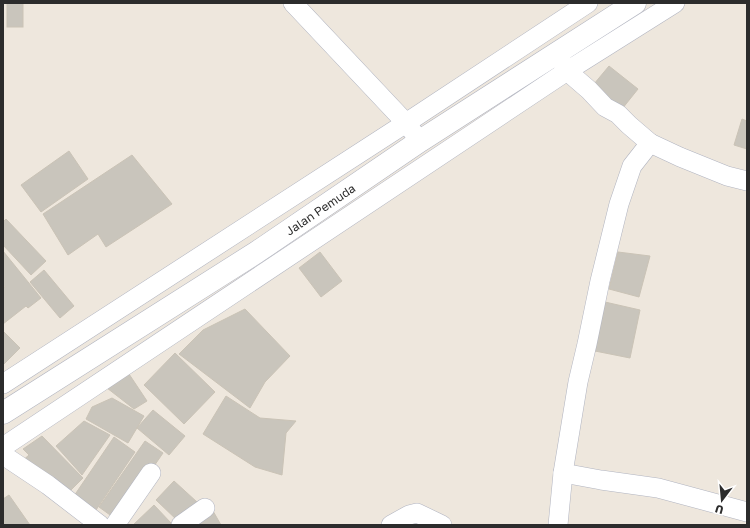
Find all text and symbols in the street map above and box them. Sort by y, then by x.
street label: Jalan Pemuda [282,180,358,238]
north arrow [702,480,742,520]
text: U [713,503,725,517]

